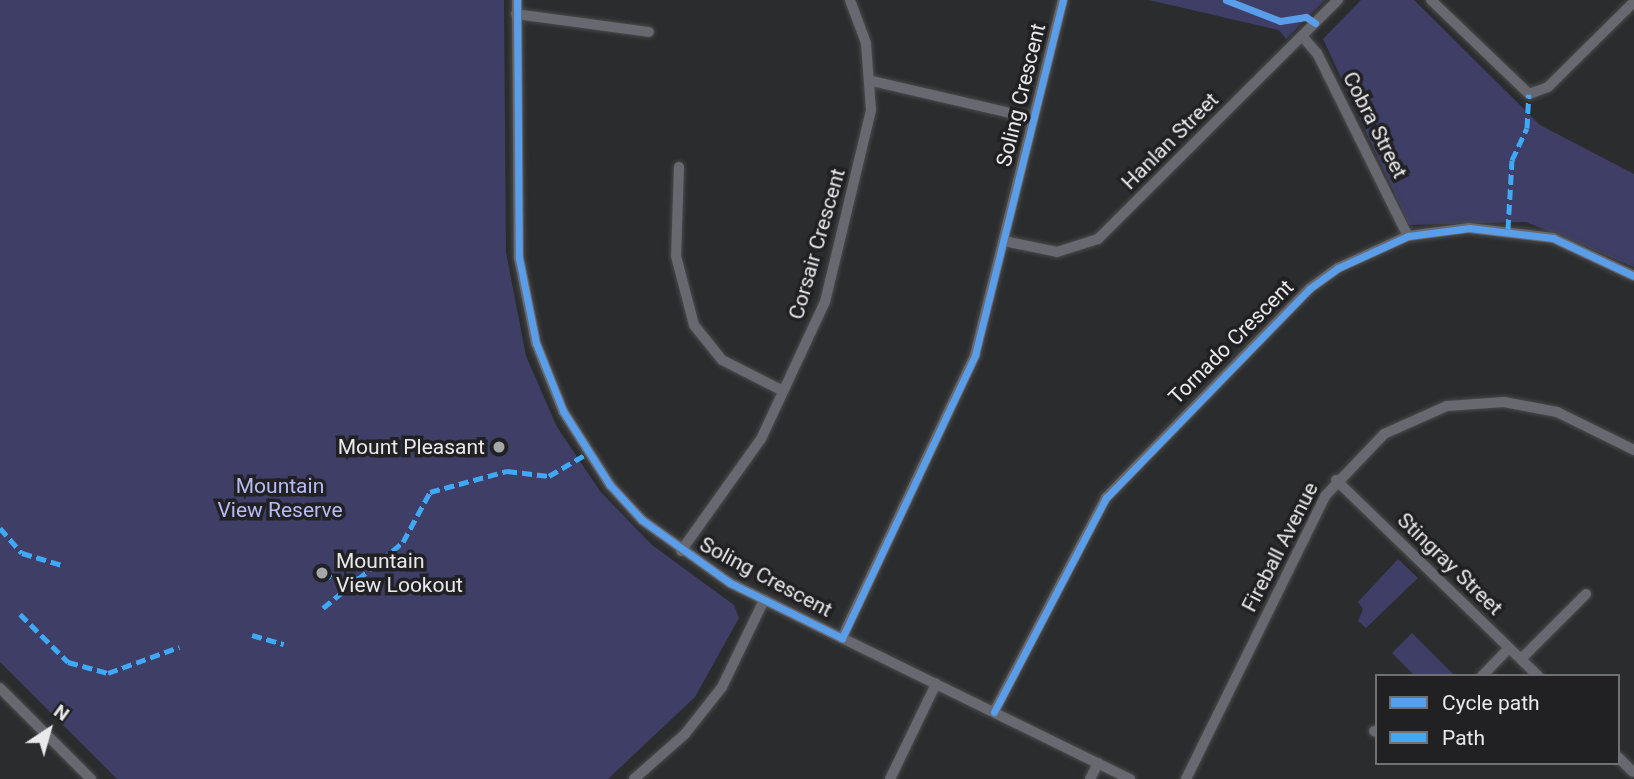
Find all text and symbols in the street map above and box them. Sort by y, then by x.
street label: Soling Crescent [991,21,1051,169]
street label: Cobra Street [1337,68,1413,182]
street label: Hanlan Street [1116,87,1224,195]
street label: Corsair Crescent [783,166,851,322]
street label: Tornado Crescent [1163,274,1299,410]
place label: Mount Pleasant [338,434,485,460]
marker: Mount Pleasant [491,439,507,455]
park label: Mountain View Reserve [217,473,343,523]
street label: Fireball Avenue [1237,478,1323,616]
street label: Stingray Street [1392,508,1508,620]
street label: Soling Crescent [695,532,837,622]
place label: Mountain View Lookout [336,548,463,598]
marker: Mountain View Lookout [314,565,330,581]
legend [1375,674,1620,765]
text: Cycle path [1442,691,1540,715]
north arrow [14,695,84,765]
text: N [49,699,74,726]
text: Path [1442,726,1485,750]

